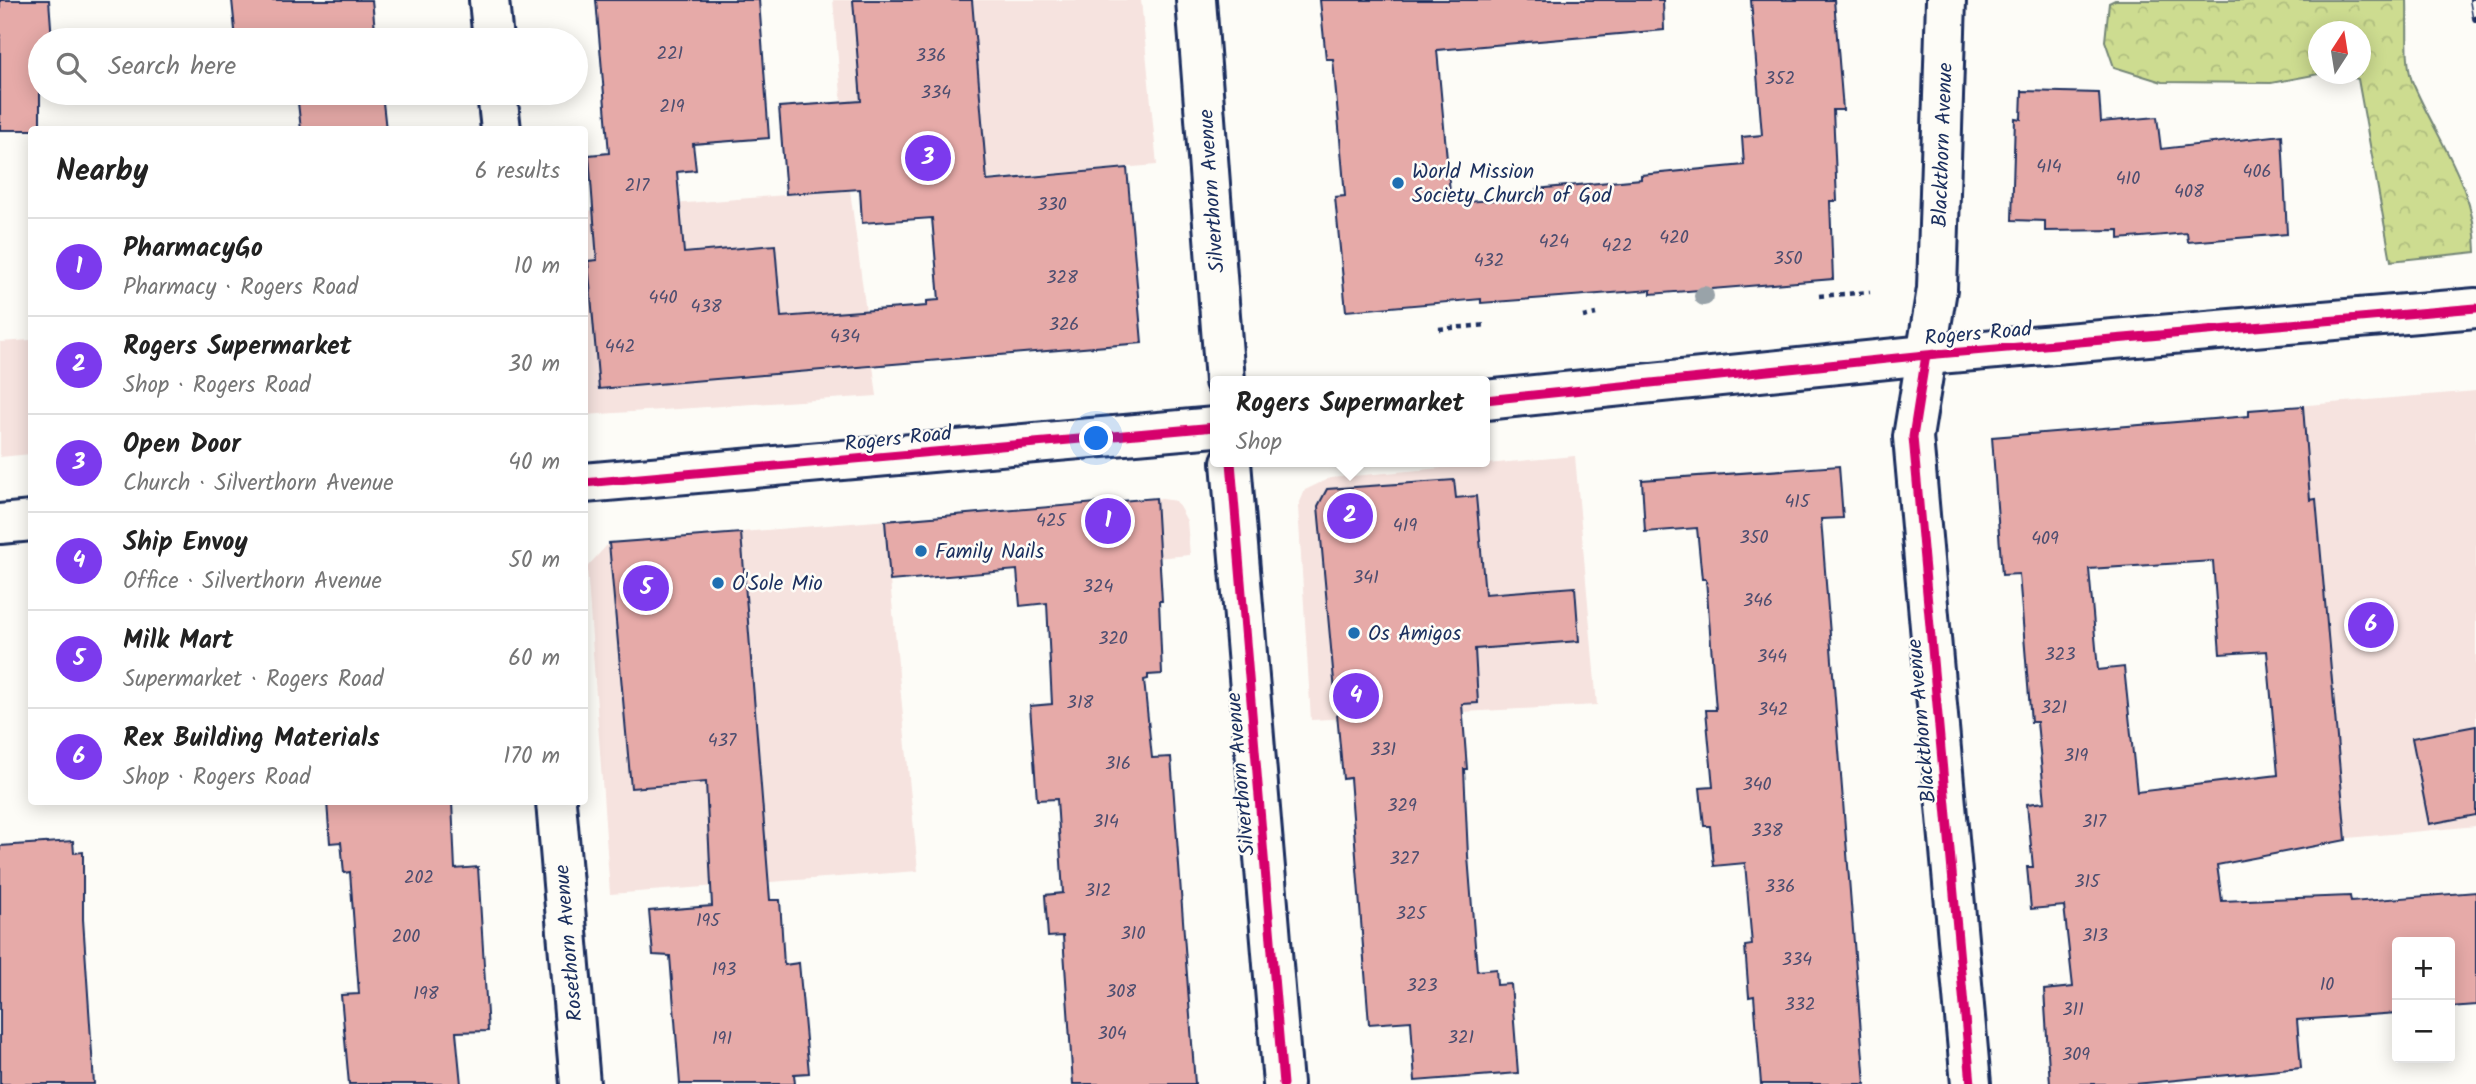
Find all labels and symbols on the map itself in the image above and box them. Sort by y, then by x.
north arrow [2308,21,2371,84]
house number: 221 [657,40,683,69]
house number: 336 [916,42,946,71]
street label: Blackthorn Avenue [1924,62,1963,228]
house number: 352 [1765,65,1795,94]
house number: 334 [921,79,951,108]
house number: 219 [660,93,685,122]
street label: Silverthorn Avenue [1190,107,1235,274]
pin: 3 [905,132,951,184]
house number: 414 [2036,153,2062,182]
place label: World Mission Society Church of God [1412,156,1612,213]
house number: 406 [2243,158,2271,187]
house number: 410 [2116,165,2140,194]
house number: 217 [625,172,650,201]
marker: World Mission Society Church of God [1390,175,1406,191]
house number: 408 [2174,178,2204,207]
house number: 330 [1037,191,1067,220]
house number: 420 [1659,224,1689,253]
house number: 424 [1539,228,1569,257]
house number: 422 [1602,232,1632,261]
house number: 350 [1774,245,1802,274]
house number: 432 [1474,247,1504,276]
house number: 328 [1046,264,1078,293]
house number: 440 [649,284,677,313]
house number: 438 [690,293,722,322]
house number: 326 [1049,311,1079,340]
street label: Rogers Road [1923,313,2034,356]
house number: 434 [830,323,860,352]
house number: 442 [605,333,635,362]
street label: Rogers Road [843,417,954,462]
your location [1079,421,1113,455]
house number: 415 [1784,488,1811,517]
pin: 2 [1327,490,1373,542]
pin: 1 [1085,495,1131,547]
house number: 425 [1036,507,1067,536]
house number: 419 [1393,512,1417,541]
house number: 350 [1740,524,1768,553]
house number: 409 [2031,525,2059,554]
place label: Family Nails [935,536,1044,569]
marker: Family Nails [913,543,929,559]
pin: 5 [623,562,669,614]
house number: 341 [1353,564,1379,593]
place label: O'Sole Mio [732,568,823,601]
house number: 324 [1083,573,1113,602]
marker: O'Sole Mio [710,575,726,591]
house number: 346 [1743,587,1773,616]
pin: 6 [2348,599,2394,651]
place label: Os Amigos [1368,618,1461,651]
house number: 320 [1098,625,1128,654]
marker: Os Amigos [1346,625,1362,641]
street label: Blackthorn Avenue [1899,637,1946,804]
house number: 323 [2044,641,2076,670]
house number: 344 [1757,643,1787,672]
pin: 4 [1333,670,1379,722]
house number: 318 [1067,689,1094,718]
street label: Silverthorn Avenue [1218,690,1265,857]
house number: 321 [2041,694,2067,723]
house number: 342 [1758,696,1788,725]
house number: 437 [708,727,737,756]
house number: 331 [1370,736,1396,765]
house number: 319 [2064,742,2089,771]
house number: 316 [1105,750,1131,779]
house number: 340 [1742,771,1772,800]
house number: 329 [1387,792,1417,821]
house number: 314 [1093,808,1119,837]
house number: 317 [2082,808,2107,837]
house number: 338 [1751,817,1783,846]
house number: 327 [1389,845,1419,874]
street label: Rosethorn Avenue [546,862,593,1023]
house number: 202 [404,864,434,893]
house number: 315 [2074,868,2101,897]
house number: 336 [1765,873,1795,902]
house number: 312 [1085,877,1111,906]
house number: 325 [1396,900,1428,929]
house number: 195 [696,907,721,936]
house number: 310 [1121,920,1145,949]
house number: 313 [2082,922,2108,951]
house number: 200 [392,923,420,952]
house number: 334 [1782,946,1812,975]
house number: 193 [712,956,736,985]
house number: 10 [2320,971,2334,1000]
house number: 323 [1406,972,1438,1001]
house number: 308 [1106,978,1136,1007]
house number: 198 [413,980,439,1009]
house number: 332 [1784,991,1816,1020]
house number: 311 [2062,996,2084,1025]
house number: 304 [1097,1020,1127,1049]
house number: 321 [1448,1024,1474,1053]
house number: 191 [712,1025,732,1054]
house number: 309 [2062,1041,2090,1070]

